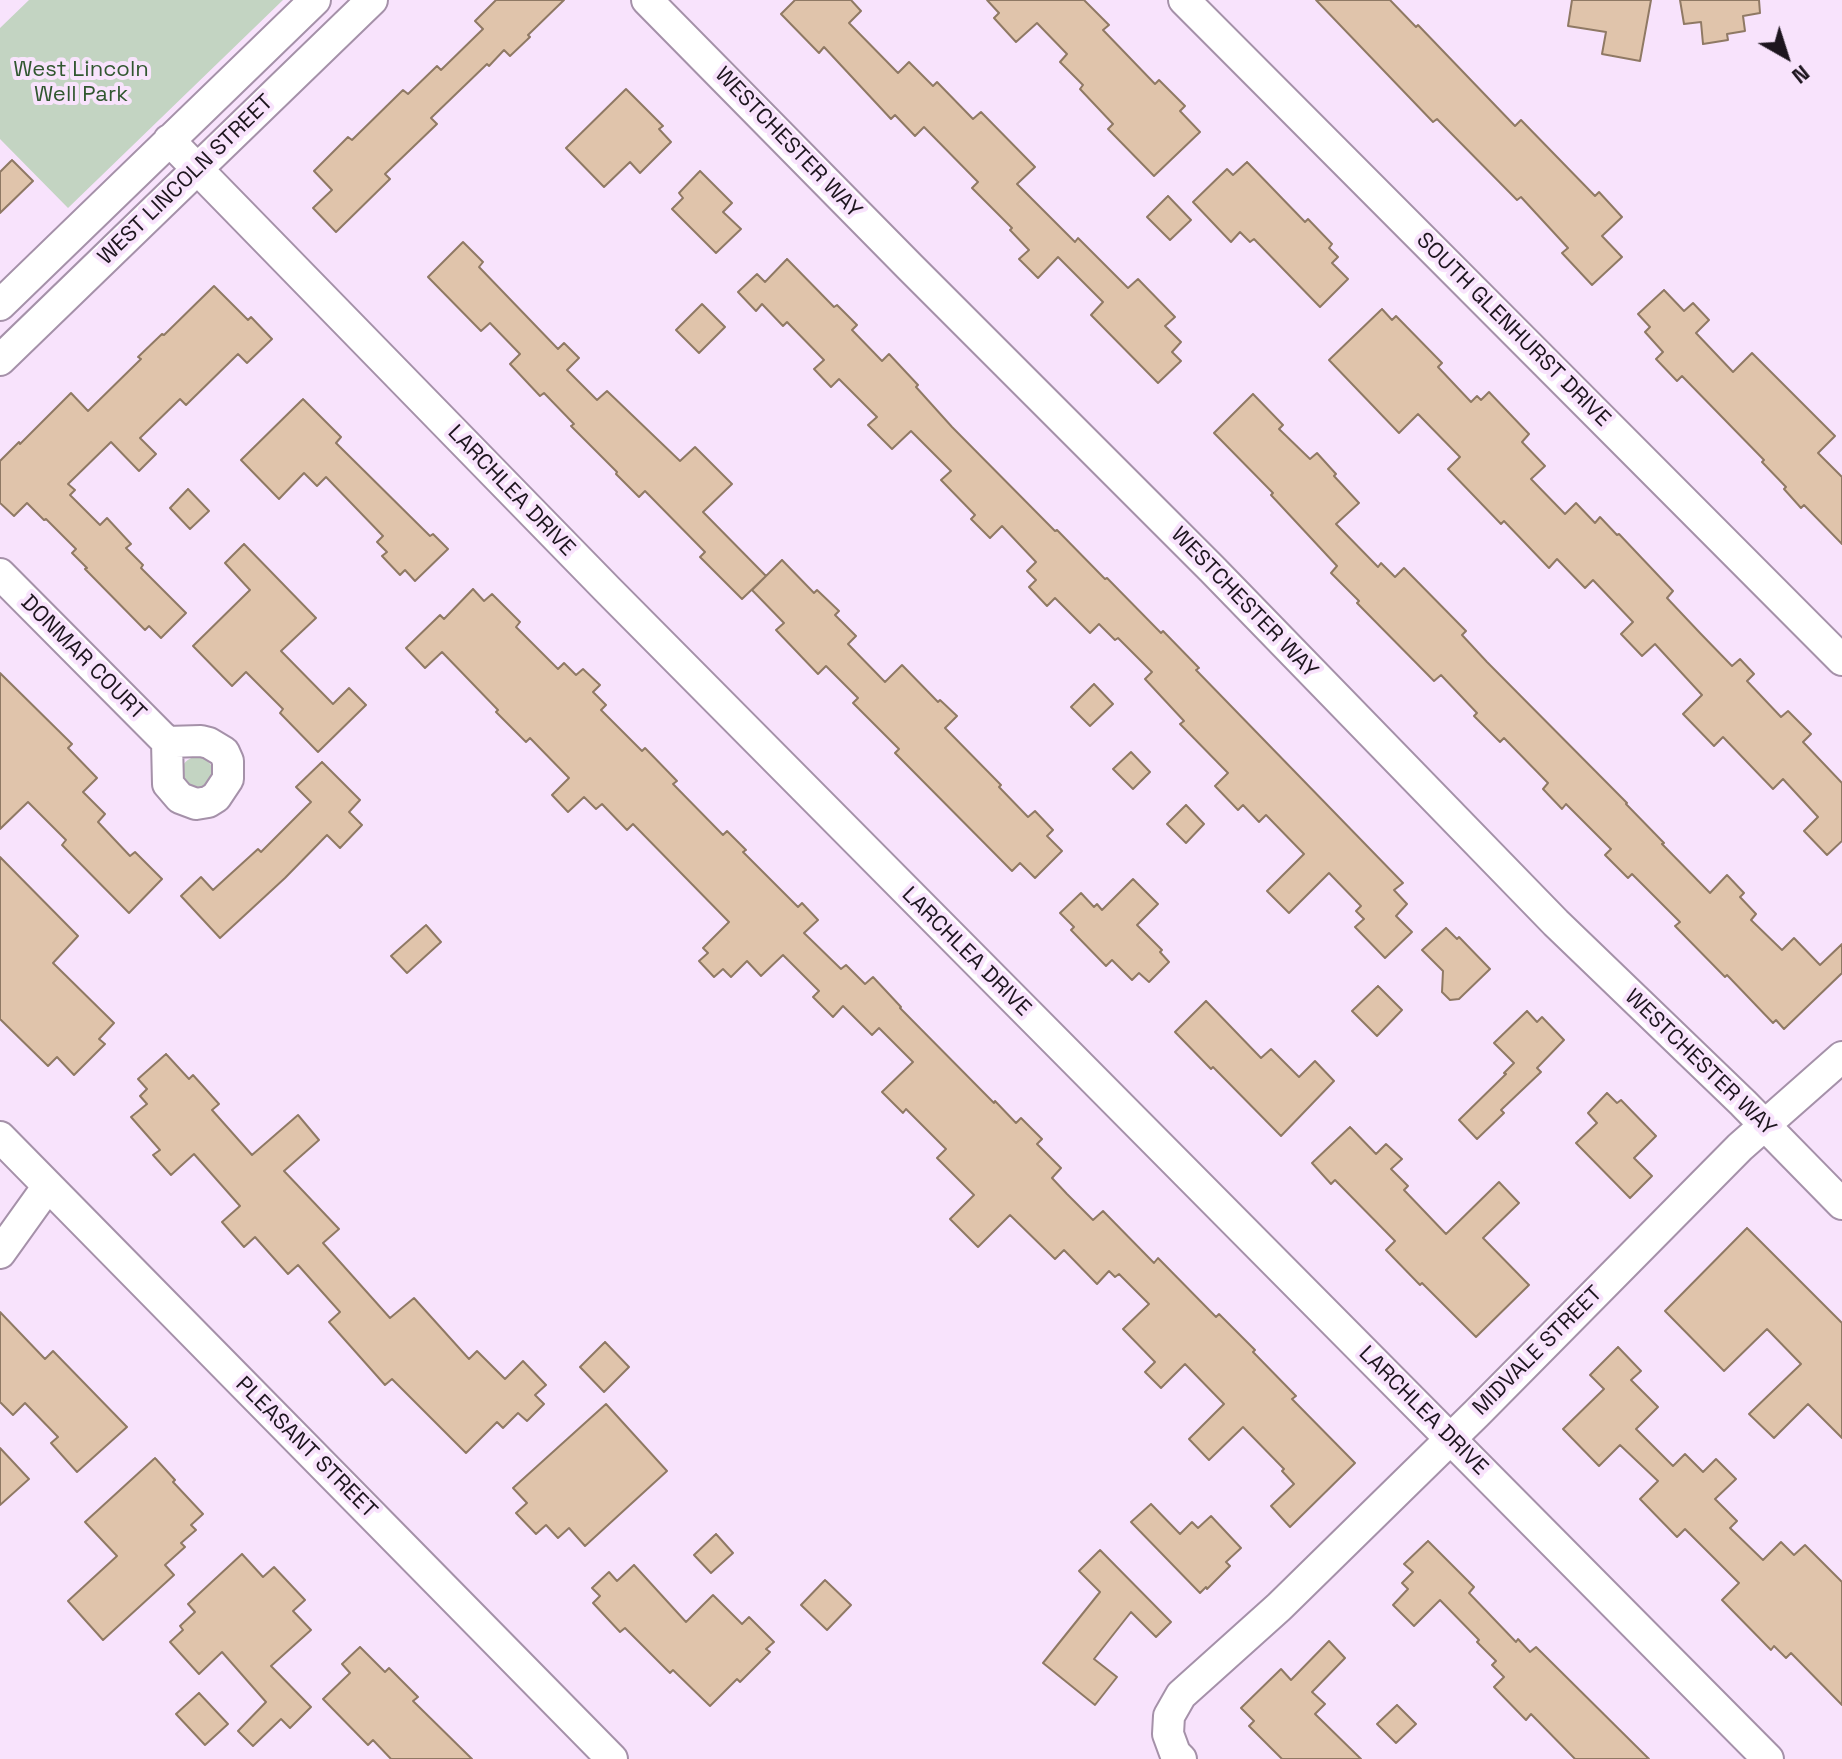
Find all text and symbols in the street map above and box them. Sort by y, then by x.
north arrow [1746,16,1826,96]
park label: West Lincoln Well Park [13,57,149,108]
text: N [1787,59,1816,90]
street label: WESTCHESTER WAY [709,62,867,224]
street label: WEST LINCOLN STREET [93,89,279,271]
street label: SOUTH GLENHURST DRIVE [1410,227,1616,433]
street label: LARCHLEA DRIVE [442,420,580,562]
street label: WESTCHESTER WAY [1165,522,1323,684]
street label: DONMAR COURT [15,590,151,726]
street label: LARCHLEA DRIVE [896,882,1036,1022]
street label: WESTCHESTER WAY [1619,984,1781,1142]
street label: MIDVALE STREET [1468,1281,1608,1421]
street label: LARCHLEA DRIVE [1353,1341,1493,1481]
street label: PLEASANT STREET [230,1372,382,1524]

